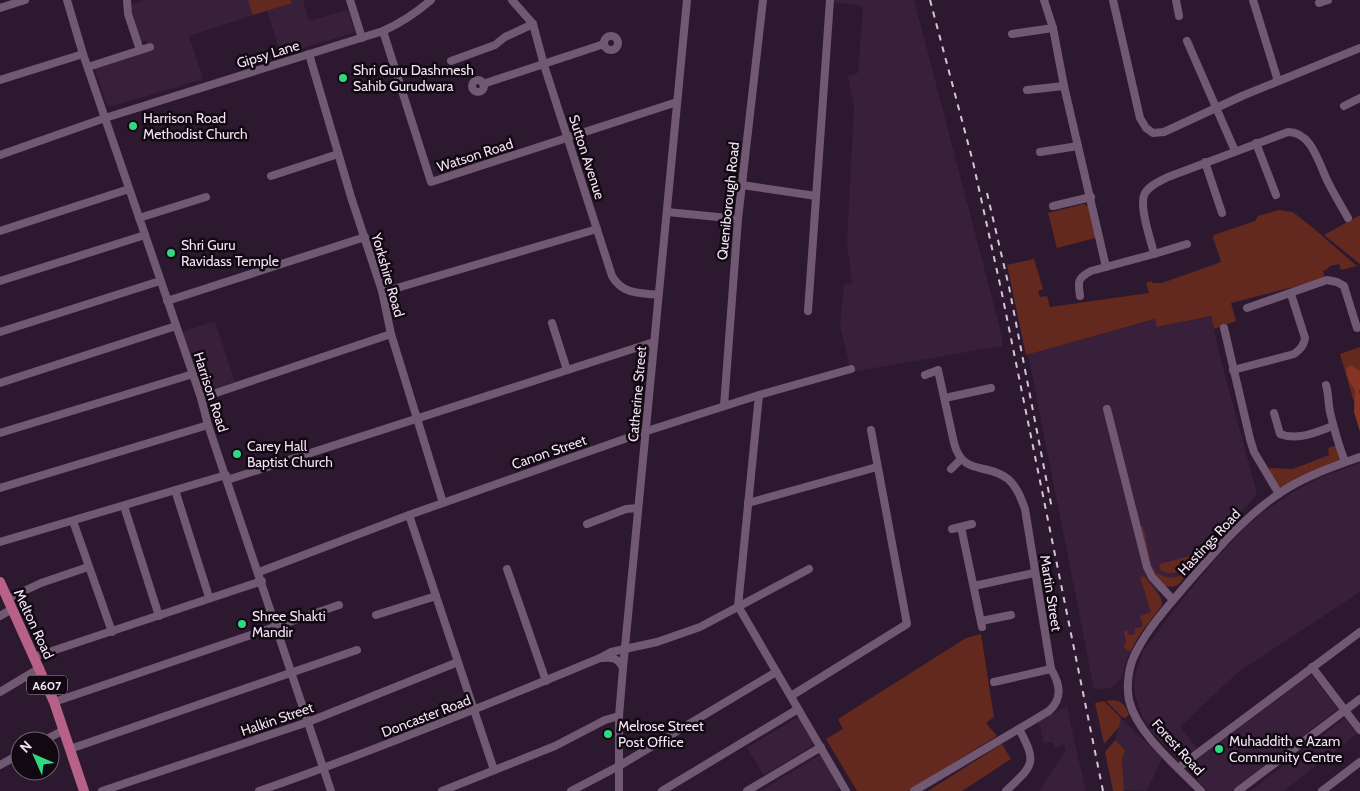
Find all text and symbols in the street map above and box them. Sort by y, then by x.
street label: Gipsy Lane [234,36,302,72]
place label: Shri Guru Dashmesh Sahib Gurudwara [353,61,474,95]
marker: Shri Guru Dashmesh Sahib Gurudwara [337,72,349,84]
place label: Harrison Road Methodist Church [143,109,248,143]
street label: Sutton Avenue [565,112,609,202]
marker: Harrison Road Methodist Church [127,120,139,132]
street label: Watson Road [435,134,515,176]
street label: Queniborough Road [713,141,743,261]
street label: Yorkshire Road [367,230,409,319]
place label: Shri Guru Ravidass Temple [181,236,279,270]
marker: Shri Guru Ravidass Temple [165,247,177,259]
street label: Catherine Street [624,345,650,443]
street label: Harrison Road [190,350,232,434]
street label: Canon Street [509,431,589,473]
place label: Carey Hall Baptist Church [247,437,333,471]
marker: Carey Hall Baptist Church [231,448,243,460]
street label: Hastings Road [1174,505,1244,579]
street label: Martin Street [1036,554,1066,633]
street label: Melton Road [10,586,58,662]
place label: Shree Shakti Mandir [252,607,326,641]
marker: Shree Shakti Mandir [236,618,248,630]
road number: A607 [27,676,67,694]
street label: Doncaster Road [379,691,473,741]
street label: Halkin Street [238,698,316,740]
street label: Forest Road [1148,715,1208,779]
place label: Melrose Street Post Office [618,717,704,751]
marker: Melrose Street Post Office [602,728,614,740]
north arrow [10,731,60,781]
place label: Muhaddith e Azam Community Centre [1229,732,1342,766]
text: N [16,737,36,757]
marker: Muhaddith e Azam Community Centre [1213,743,1225,755]

